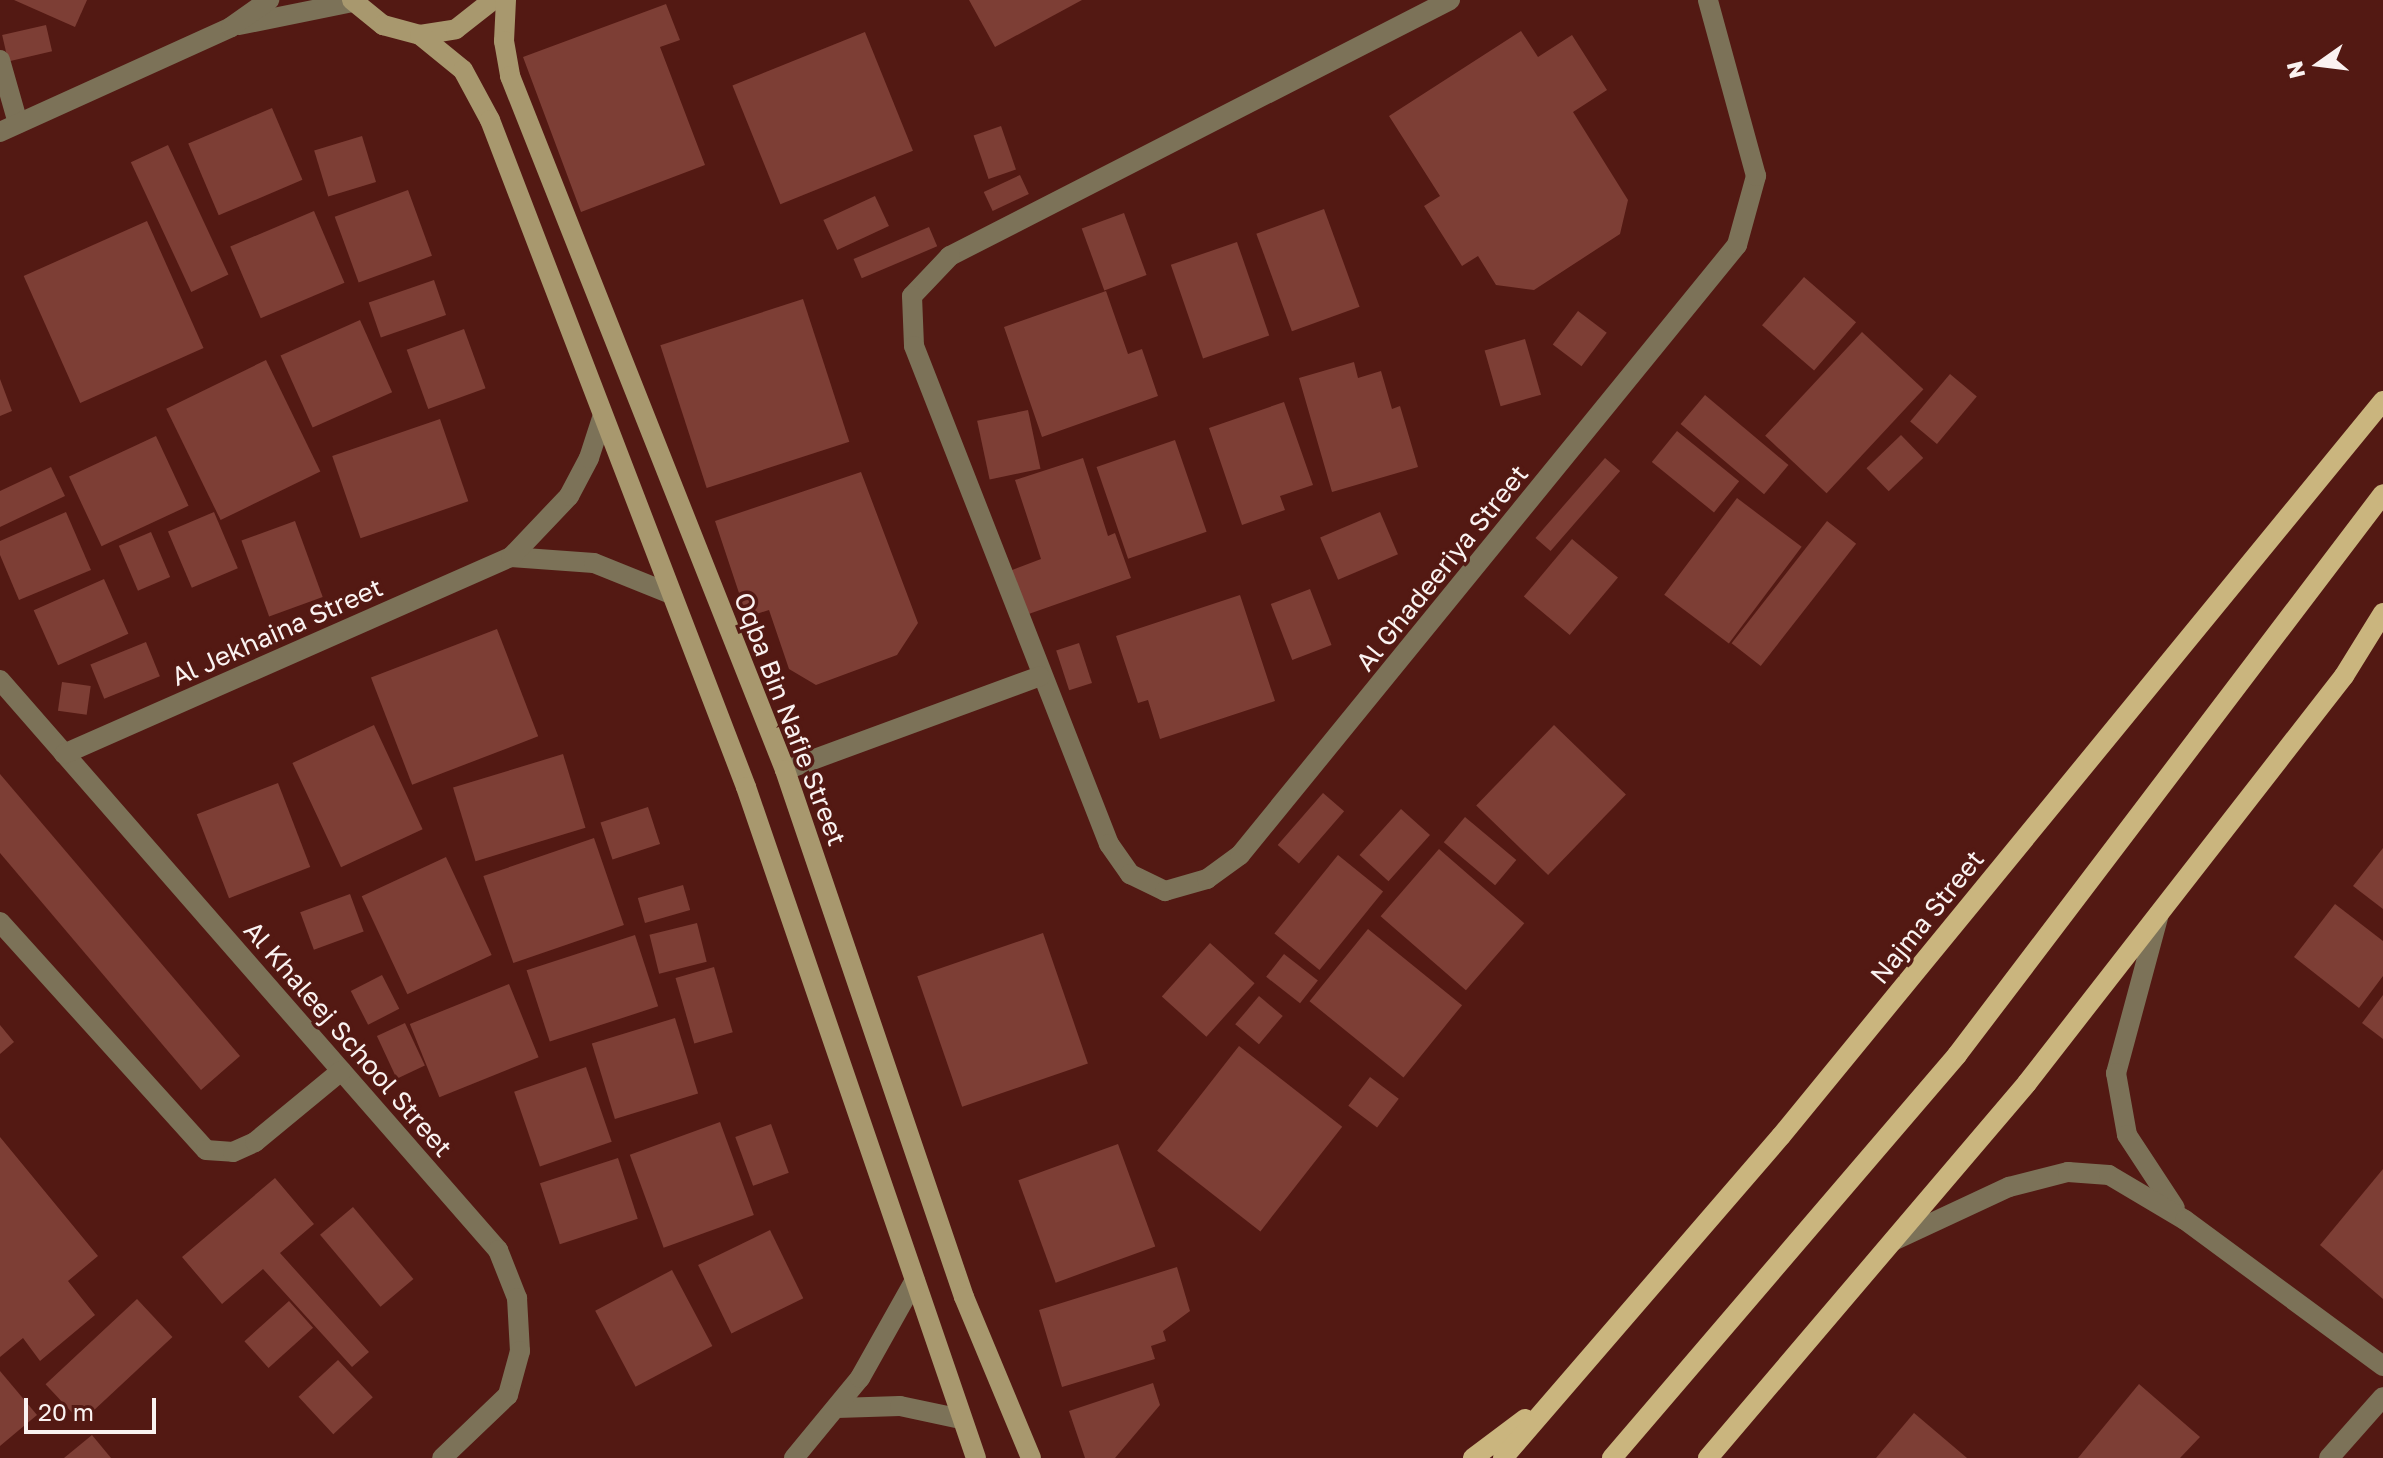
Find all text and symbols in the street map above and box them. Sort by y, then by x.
north arrow [2279,24,2359,104]
text: N [2280,59,2310,81]
street label: Al Ghadeeriya Street [1349,459,1535,677]
street label: Al Jekhaina Street [167,571,387,693]
street label: Oqba Bin Nafie Street [727,588,853,850]
street label: Najma Street [1864,844,1990,990]
street label: Al Khaleej School Street [237,915,459,1163]
scale bar [28,1382,160,1432]
text: 20 m [38,1397,94,1426]

